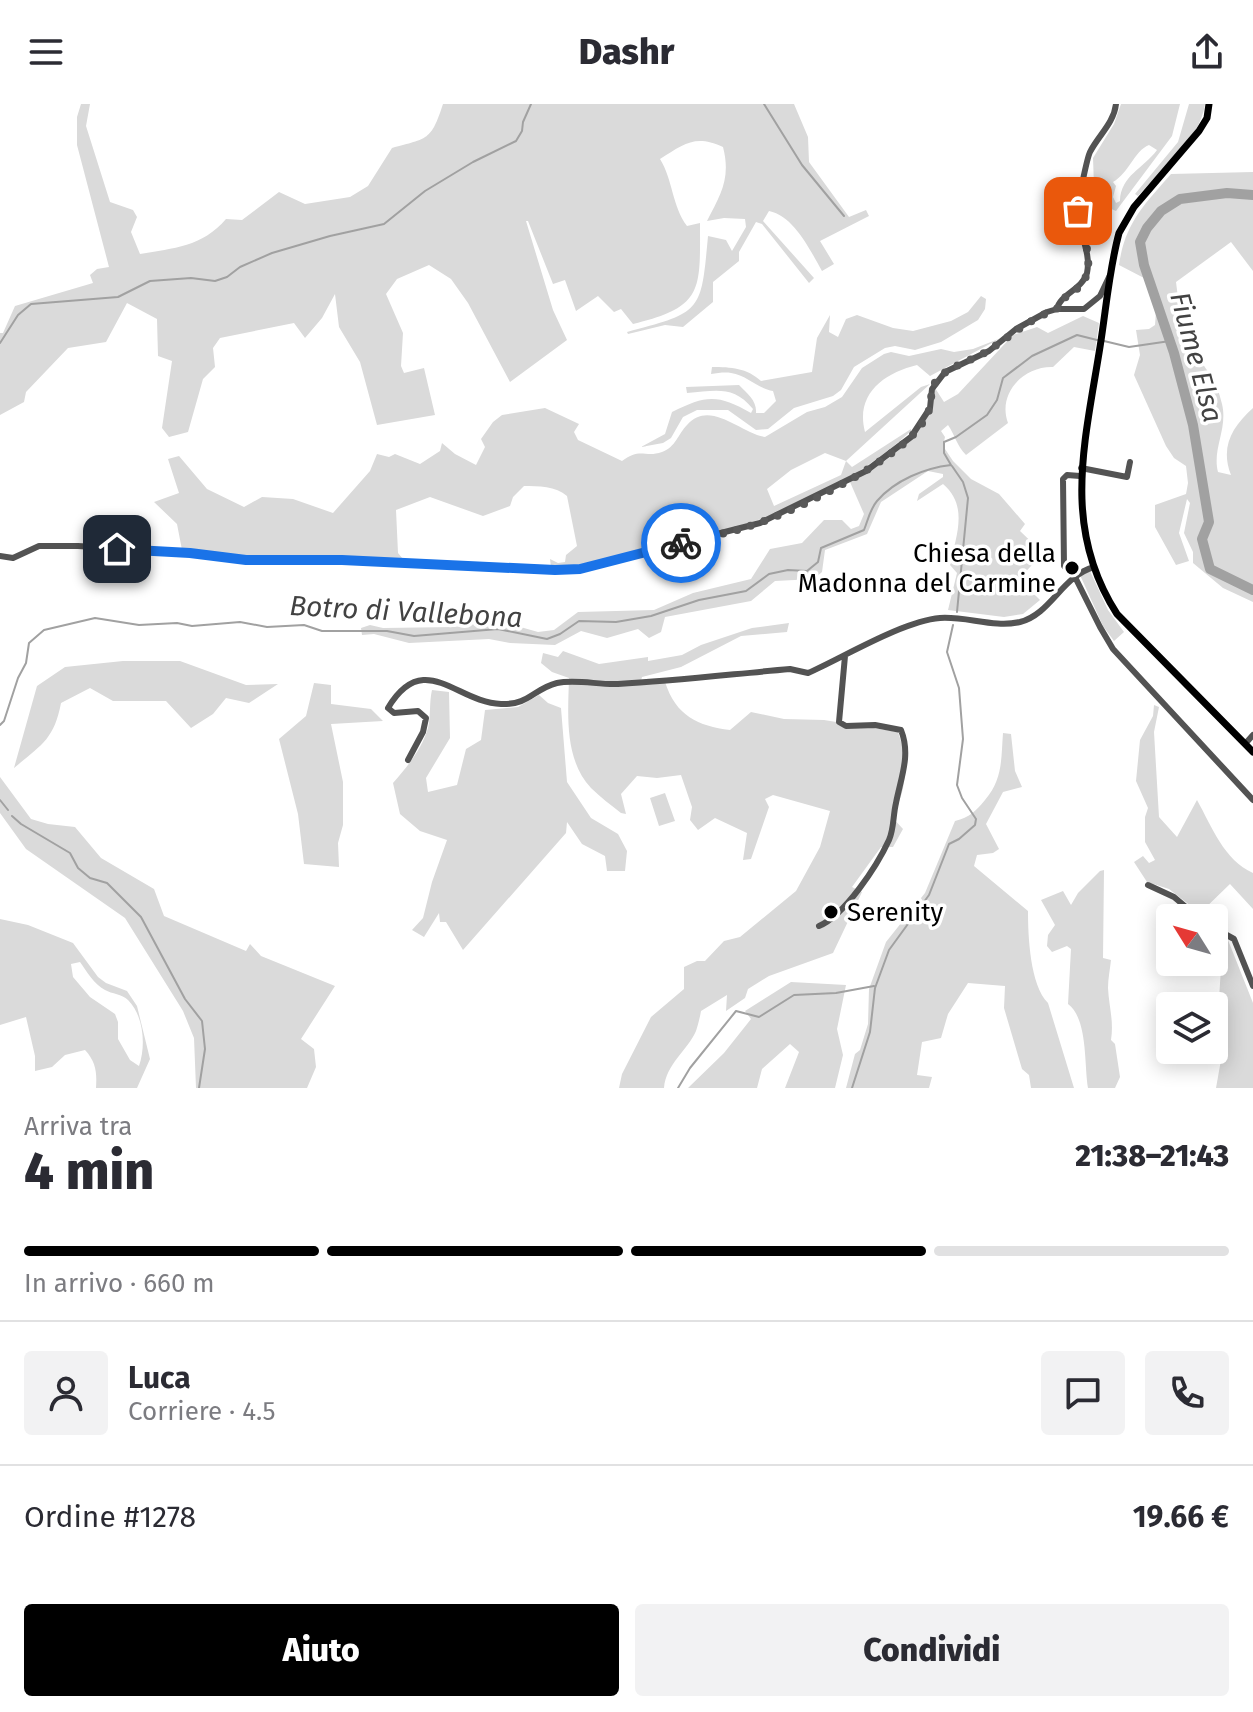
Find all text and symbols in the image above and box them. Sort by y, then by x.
icon: menu [24,30,68,74]
text: Dashr [579,30,674,74]
icon: share [1185,30,1229,74]
pin [1044,177,1112,245]
icon: bag [1056,189,1100,233]
water label: Fiume Elsa [1163,288,1230,426]
courier [641,503,721,583]
pin [83,515,151,583]
icon: bike [659,521,703,565]
icon: home [95,527,139,571]
place label: Chiesa della Madonna del Carmine [798,538,1056,599]
marker: Chiesa della Madonna del Carmine [1063,559,1081,577]
water label: Botro di Vallebona [289,589,523,634]
place label: Serenity [847,897,944,928]
marker: Serenity [822,903,840,921]
north arrow [1156,904,1228,976]
map controls [1156,904,1228,1064]
button: layers [1156,992,1228,1064]
text: Arriva tra [24,1111,132,1142]
text: 21:38–21:43 [1075,1138,1229,1174]
text: 4 min [24,1140,154,1203]
text: In arrivo · 660 m [24,1268,215,1299]
button: person [24,1351,108,1435]
button: chat [1041,1351,1125,1435]
button: phone [1145,1351,1229,1435]
text: Luca [128,1360,191,1396]
text: Corriere · 4.5 [128,1396,276,1427]
text: Ordine #1278 [24,1499,196,1535]
text: 19.66 € [1133,1499,1229,1535]
button: Aiuto [24,1604,619,1696]
button: Condividi [635,1604,1229,1696]

